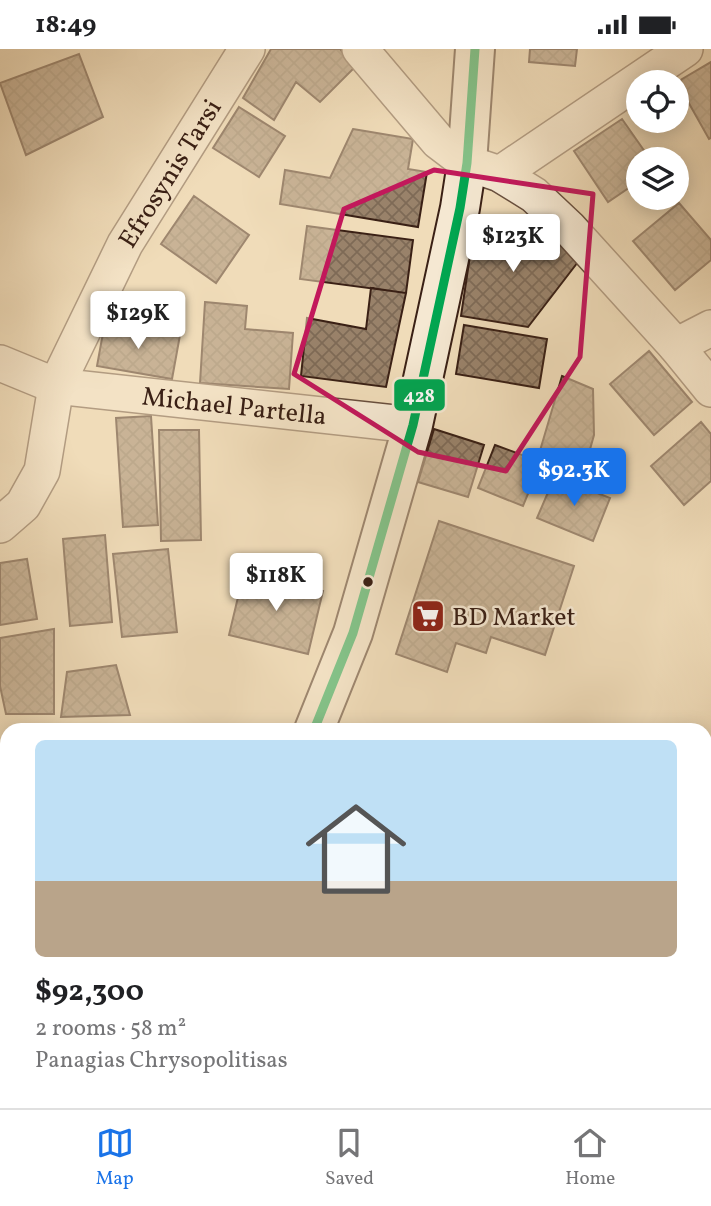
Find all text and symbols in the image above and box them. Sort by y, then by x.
text: 18:49 [35,7,96,43]
map controls [626,70,689,210]
button: locate [626,70,689,133]
street label: Efrosynis Tarsi [111,93,231,256]
button: layers [626,147,689,210]
pin: $123K [464,215,562,274]
text: $123K [482,221,544,253]
pin: $129K [89,292,187,351]
text: $129K [106,298,170,330]
line badge: 428 [393,378,446,412]
street label: Michael Partella [140,380,328,435]
text: 428 [403,384,435,410]
pin: $92.3K [517,449,631,508]
text: $92.3K [538,455,610,487]
pin: $118K [227,553,325,613]
text: $118K [246,560,306,592]
unlabelled marker [361,575,375,589]
supermarket icon: BD Market [409,597,447,635]
place label: BD Market [452,600,576,636]
icon: home [293,786,419,912]
text: $92,300 [35,971,144,1013]
text: 2 rooms · 58 m² [35,1013,186,1045]
text: Panagias Chrysopolitisas [35,1045,288,1077]
tab: Map [96,1124,134,1192]
tab: Saved [325,1124,374,1192]
tab: Home [565,1124,615,1192]

